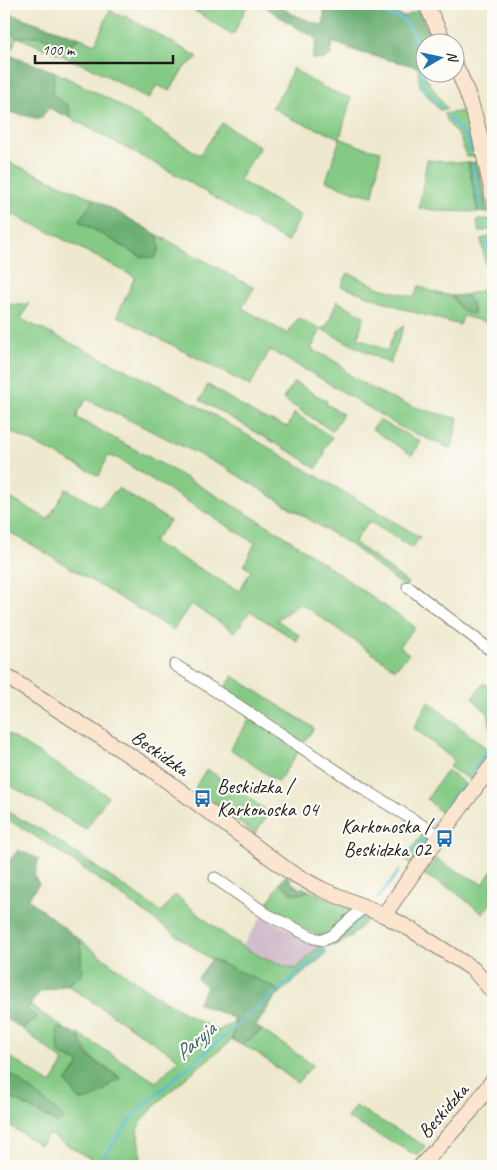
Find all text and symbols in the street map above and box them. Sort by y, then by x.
scale bar [35,32,172,64]
north arrow [414,32,464,82]
text: 100 m [42,41,76,60]
text: N [443,50,462,64]
street label: Beskidzka [126,724,195,783]
place label: Beskidzka / Karkonoska 04 [217,774,320,822]
bus stop icon: Beskidzka / Karkonoska 04 [193,788,213,808]
place label: Karkonoska / Beskidzka 02 [341,814,435,862]
bus stop icon: Karkonoska / Beskidzka 02 [435,828,455,848]
water label: Paryja [169,1015,223,1066]
street label: Beskidzka [412,1077,475,1144]

